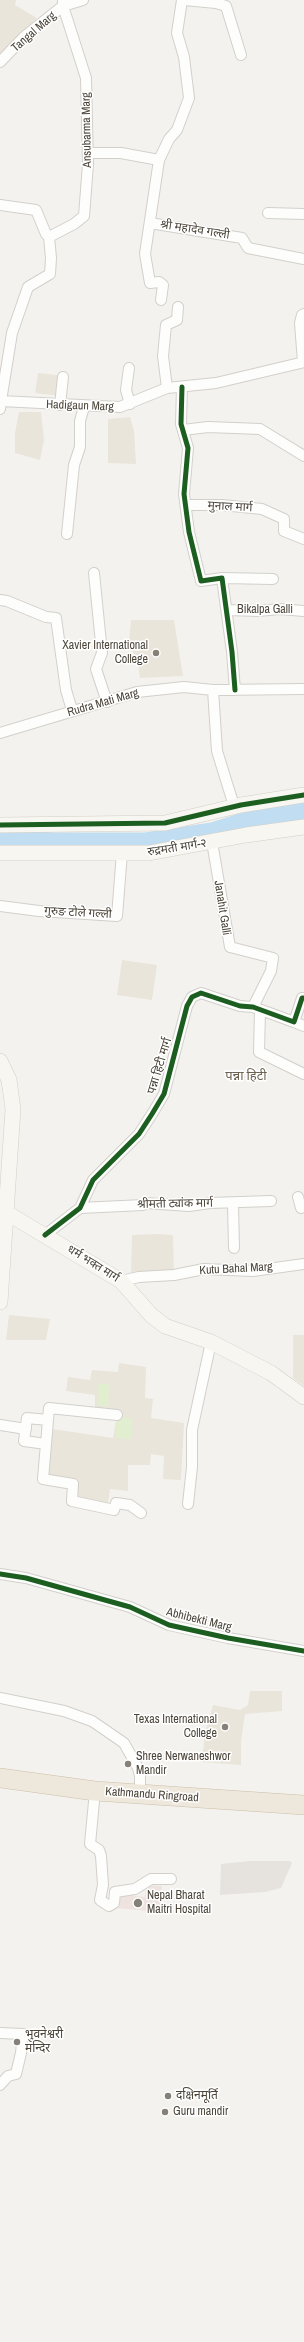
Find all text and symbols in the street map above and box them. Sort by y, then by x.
street label: Tangal Marg [9,9,59,55]
street label: Ansubarma Marg [79,92,95,168]
street label: श्री महादेव गल्ली [159,217,231,243]
street label: Hadigaun Marg [46,398,114,414]
street label: मुनाल मार्ग [207,499,253,515]
street label: Bikalpa Galli [237,603,293,617]
place label: Xavier International College [62,639,148,667]
marker: Xavier International College [151,648,161,658]
street label: Rudra Mati Marg [66,686,140,720]
street label: रुद्रमती मार्ग-२ [146,836,208,860]
street label: Janahit Galli [211,880,233,936]
street label: गुरुङ टोले गल्ली [44,904,112,922]
street label: पन्ना हिटी मार्ग [145,1036,175,1096]
district label: पन्ना हिटी [225,1069,267,1085]
street label: श्रीमती ट्यांक मार्ग [137,1196,213,1212]
street label: धर्म भक्त मार्ग [64,1242,122,1286]
street label: Kutu Bahal Marg [199,1260,273,1278]
street label: Abhibekti Marg [165,1605,233,1635]
place label: Texas International College [134,1713,217,1741]
marker: Texas International College [220,1722,230,1732]
place label: Shree Nerwaneshwor Mandir [136,1750,231,1778]
marker: Shree Nerwaneshwor Mandir [123,1759,133,1769]
street label: Kathmandu Ringroad [105,1785,199,1805]
place label: Nepal Bharat Maitri Hospital [147,1889,211,1917]
marker: Nepal Bharat Maitri Hospital [132,1897,144,1909]
place label: भुवनेश्वरी मन्दिर [25,2028,63,2056]
marker: भुवनेश्वरी मन्दिर [12,2037,22,2047]
place label: दक्षिनमूर्ति [176,2089,218,2103]
marker: दक्षिनमूर्ति [163,2091,173,2101]
place label: Guru mandir [173,2105,228,2119]
marker: Guru mandir [160,2107,170,2117]

